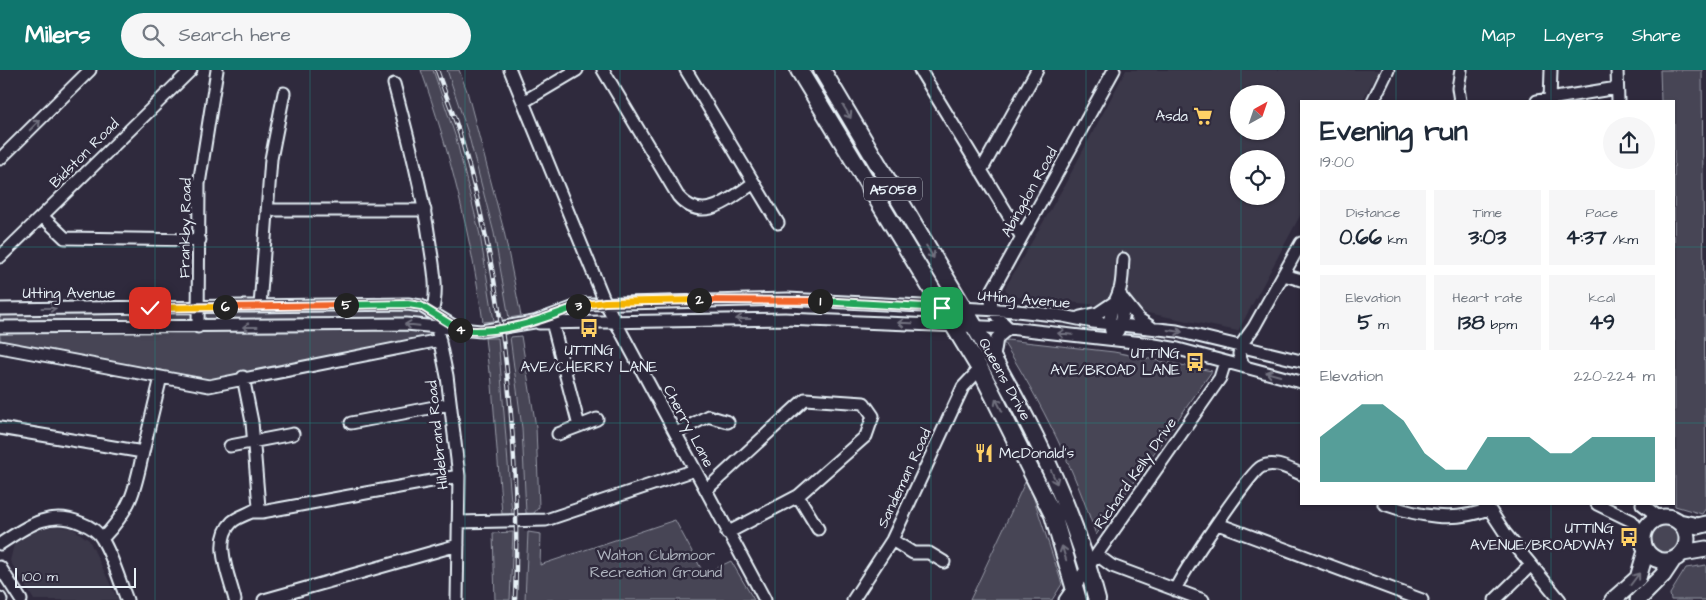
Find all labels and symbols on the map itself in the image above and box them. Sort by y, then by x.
north arrow [1230,85,1285,140]
one-way arrow [843,104,853,118]
supermarket icon: Asda [1192,105,1214,127]
place label: Asda [1156,106,1188,127]
street label: Bidston Road [45,114,124,193]
one-way arrow [28,119,41,131]
street label: Abingdon Road [996,143,1064,241]
street label: Frankby Road [174,177,198,278]
road number: A5058 [864,178,922,200]
one-way arrow [926,244,936,258]
street label: Utting Avenue [23,283,115,305]
street label: Utting Avenue [977,285,1071,315]
pin [129,287,171,329]
pin [921,287,963,329]
pin: 2 [686,288,712,312]
pin: 1 [808,288,832,314]
pin: 5 [334,292,358,318]
pin: 6 [212,294,238,320]
pin: 3 [566,294,590,318]
one-way arrow [40,304,56,313]
one-way arrow [735,314,752,324]
bus stop icon: UTTING AVE/CHERRY LANE [578,317,600,339]
pin: 4 [448,318,472,342]
one-way arrow [897,318,914,328]
one-way arrow [405,320,421,330]
one-way arrow [242,322,258,332]
one-way arrow [1167,326,1183,336]
one-way arrow [1058,329,1074,339]
street label: Queens Drive [973,334,1036,424]
place label: UTTING AVE/CHERRY LANE [521,340,658,378]
place label: UTTING AVE/BROAD LANE [1050,343,1181,381]
bus stop icon: UTTING AVE/BROAD LANE [1184,351,1206,373]
one-way arrow [1265,368,1281,378]
street label: Hildebrand Road [421,379,454,490]
street label: Cherry Lane [657,381,719,472]
one-way arrow [994,398,1003,413]
street label: Richard Kelly Drive [1089,413,1183,534]
street label: Sandeman Road [872,425,937,532]
restaurant icon: McDonald's [973,442,995,464]
place label: McDonald's [999,443,1075,464]
one-way arrow [1049,469,1059,484]
place label: UTTING AVENUE/BROADWAY [1470,518,1615,556]
bus stop icon: UTTING AVENUE/BROADWAY [1618,526,1640,548]
park label: Walton Clubmoor Recreation Ground [590,545,723,583]
one-way arrow [1059,546,1069,562]
scale bar [15,565,136,588]
one-way arrow [1630,573,1641,586]

